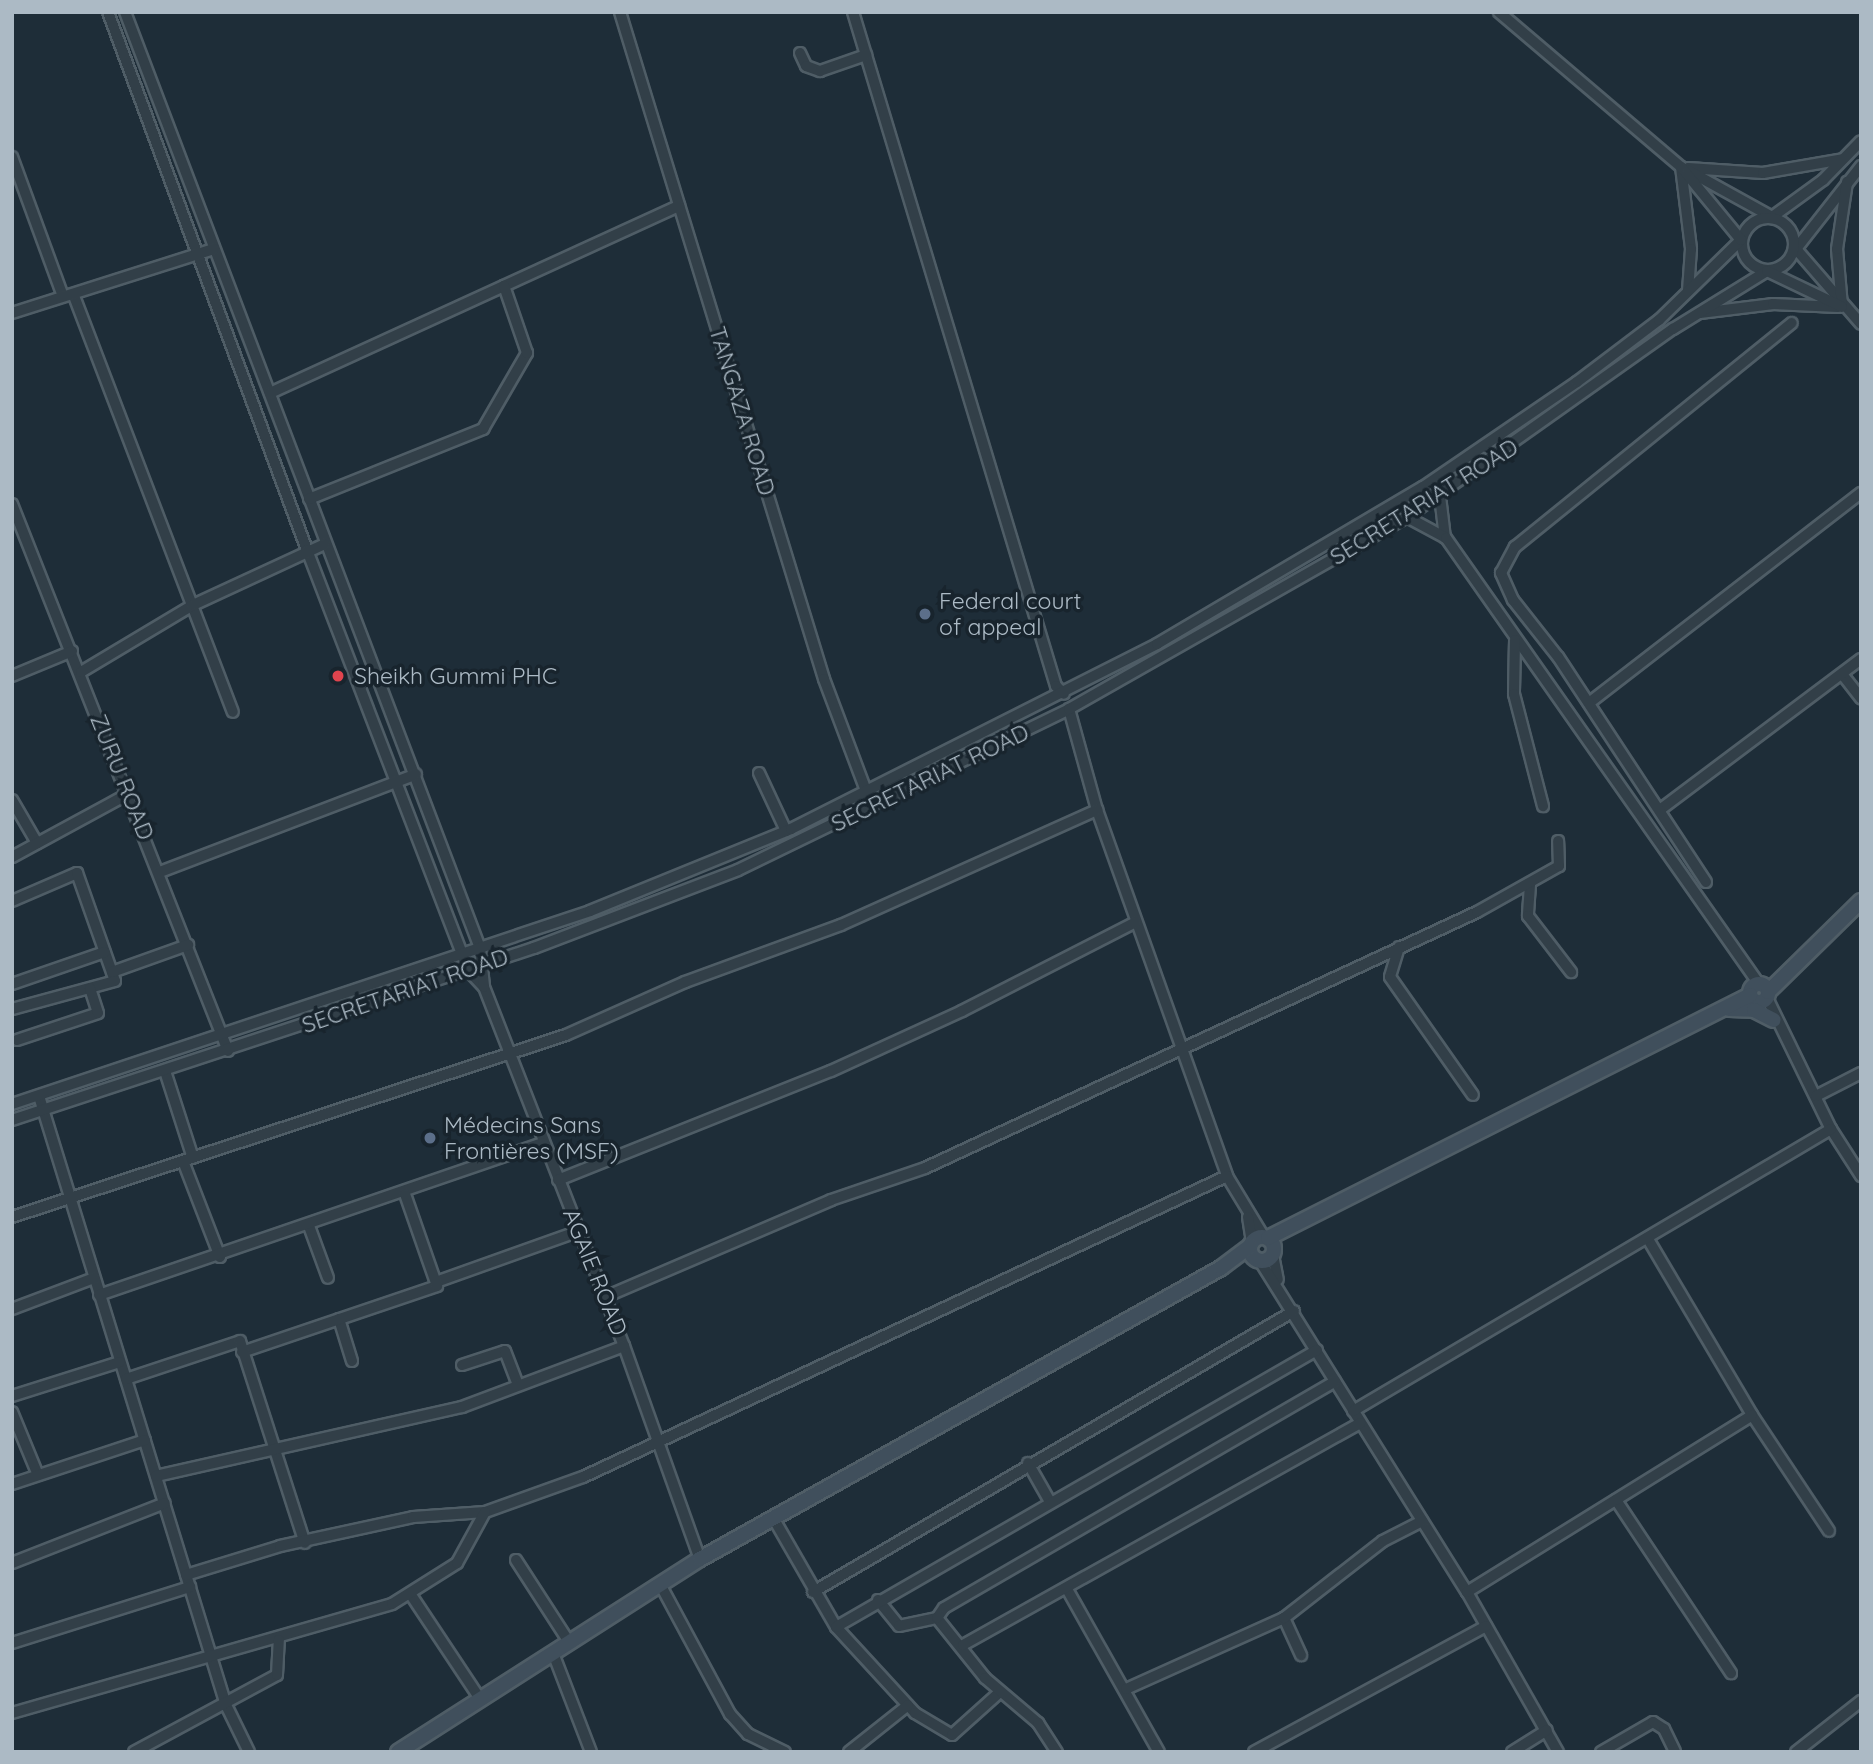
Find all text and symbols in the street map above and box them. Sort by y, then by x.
street label: TANGAZA ROAD [703,323,781,499]
street label: SECRETARIAT ROAD [1325,433,1523,571]
place label: Federal court of appeal [939,587,1081,641]
marker: Federal court of appeal [917,606,933,622]
place label: Sheikh Gummi PHC [354,662,557,690]
marker: Sheikh Gummi PHC [328,666,348,686]
street label: ZURU ROAD [84,710,160,844]
street label: SECRETARIAT ROAD [827,718,1033,838]
street label: SECRETARIAT ROAD [298,943,512,1039]
place label: Médecins Sans Frontières (MSF) [444,1111,619,1165]
marker: Médecins Sans Frontières (MSF) [422,1130,438,1146]
street label: AGAIE ROAD [557,1204,633,1340]

